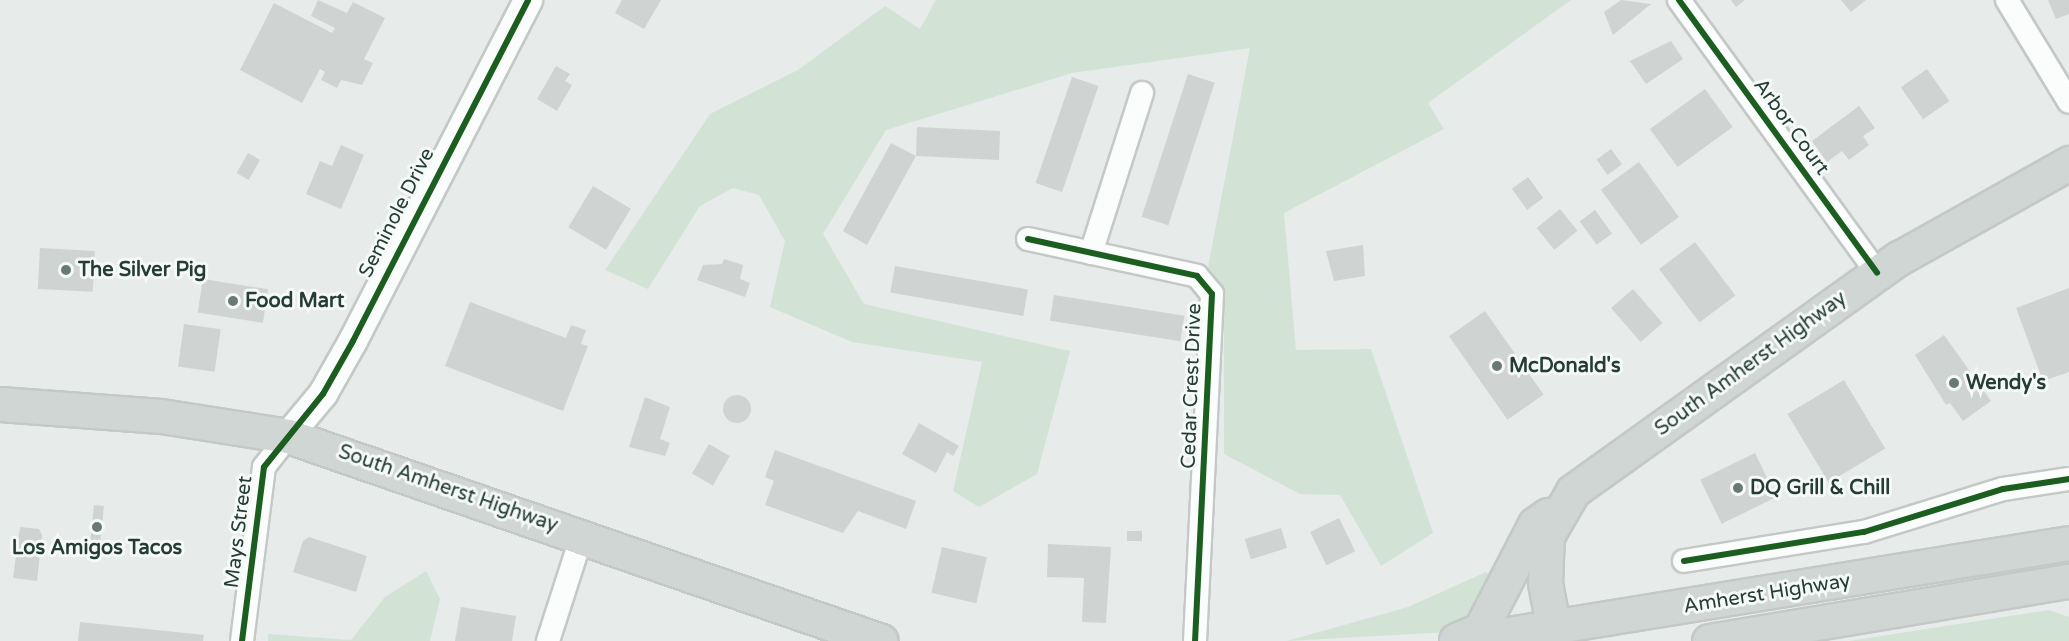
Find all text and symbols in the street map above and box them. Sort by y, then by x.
street label: Arbor Court [1748,74,1834,180]
street label: Seminole Drive [354,144,440,282]
place label: The Silver Pig [78,258,206,282]
marker: The Silver Pig [59,263,73,277]
street label: South Amherst Highway [1651,287,1851,441]
place label: Food Mart [245,289,344,313]
marker: Food Mart [226,294,240,308]
street label: Cedar Crest Drive [1177,303,1207,469]
place label: McDonald's [1509,354,1621,378]
marker: McDonald's [1490,359,1504,373]
place label: Wendy's [1966,371,2046,395]
marker: Wendy's [1947,376,1961,390]
street label: South Amherst Highway [335,440,561,538]
street label: Mays Street [220,474,258,590]
place label: DQ Grill & Chill [1750,476,1890,500]
marker: DQ Grill & Chill [1731,481,1745,495]
marker: Los Amigos Tacos [90,520,104,534]
place label: Los Amigos Tacos [12,536,182,560]
street label: Amherst Highway [1682,569,1852,619]

